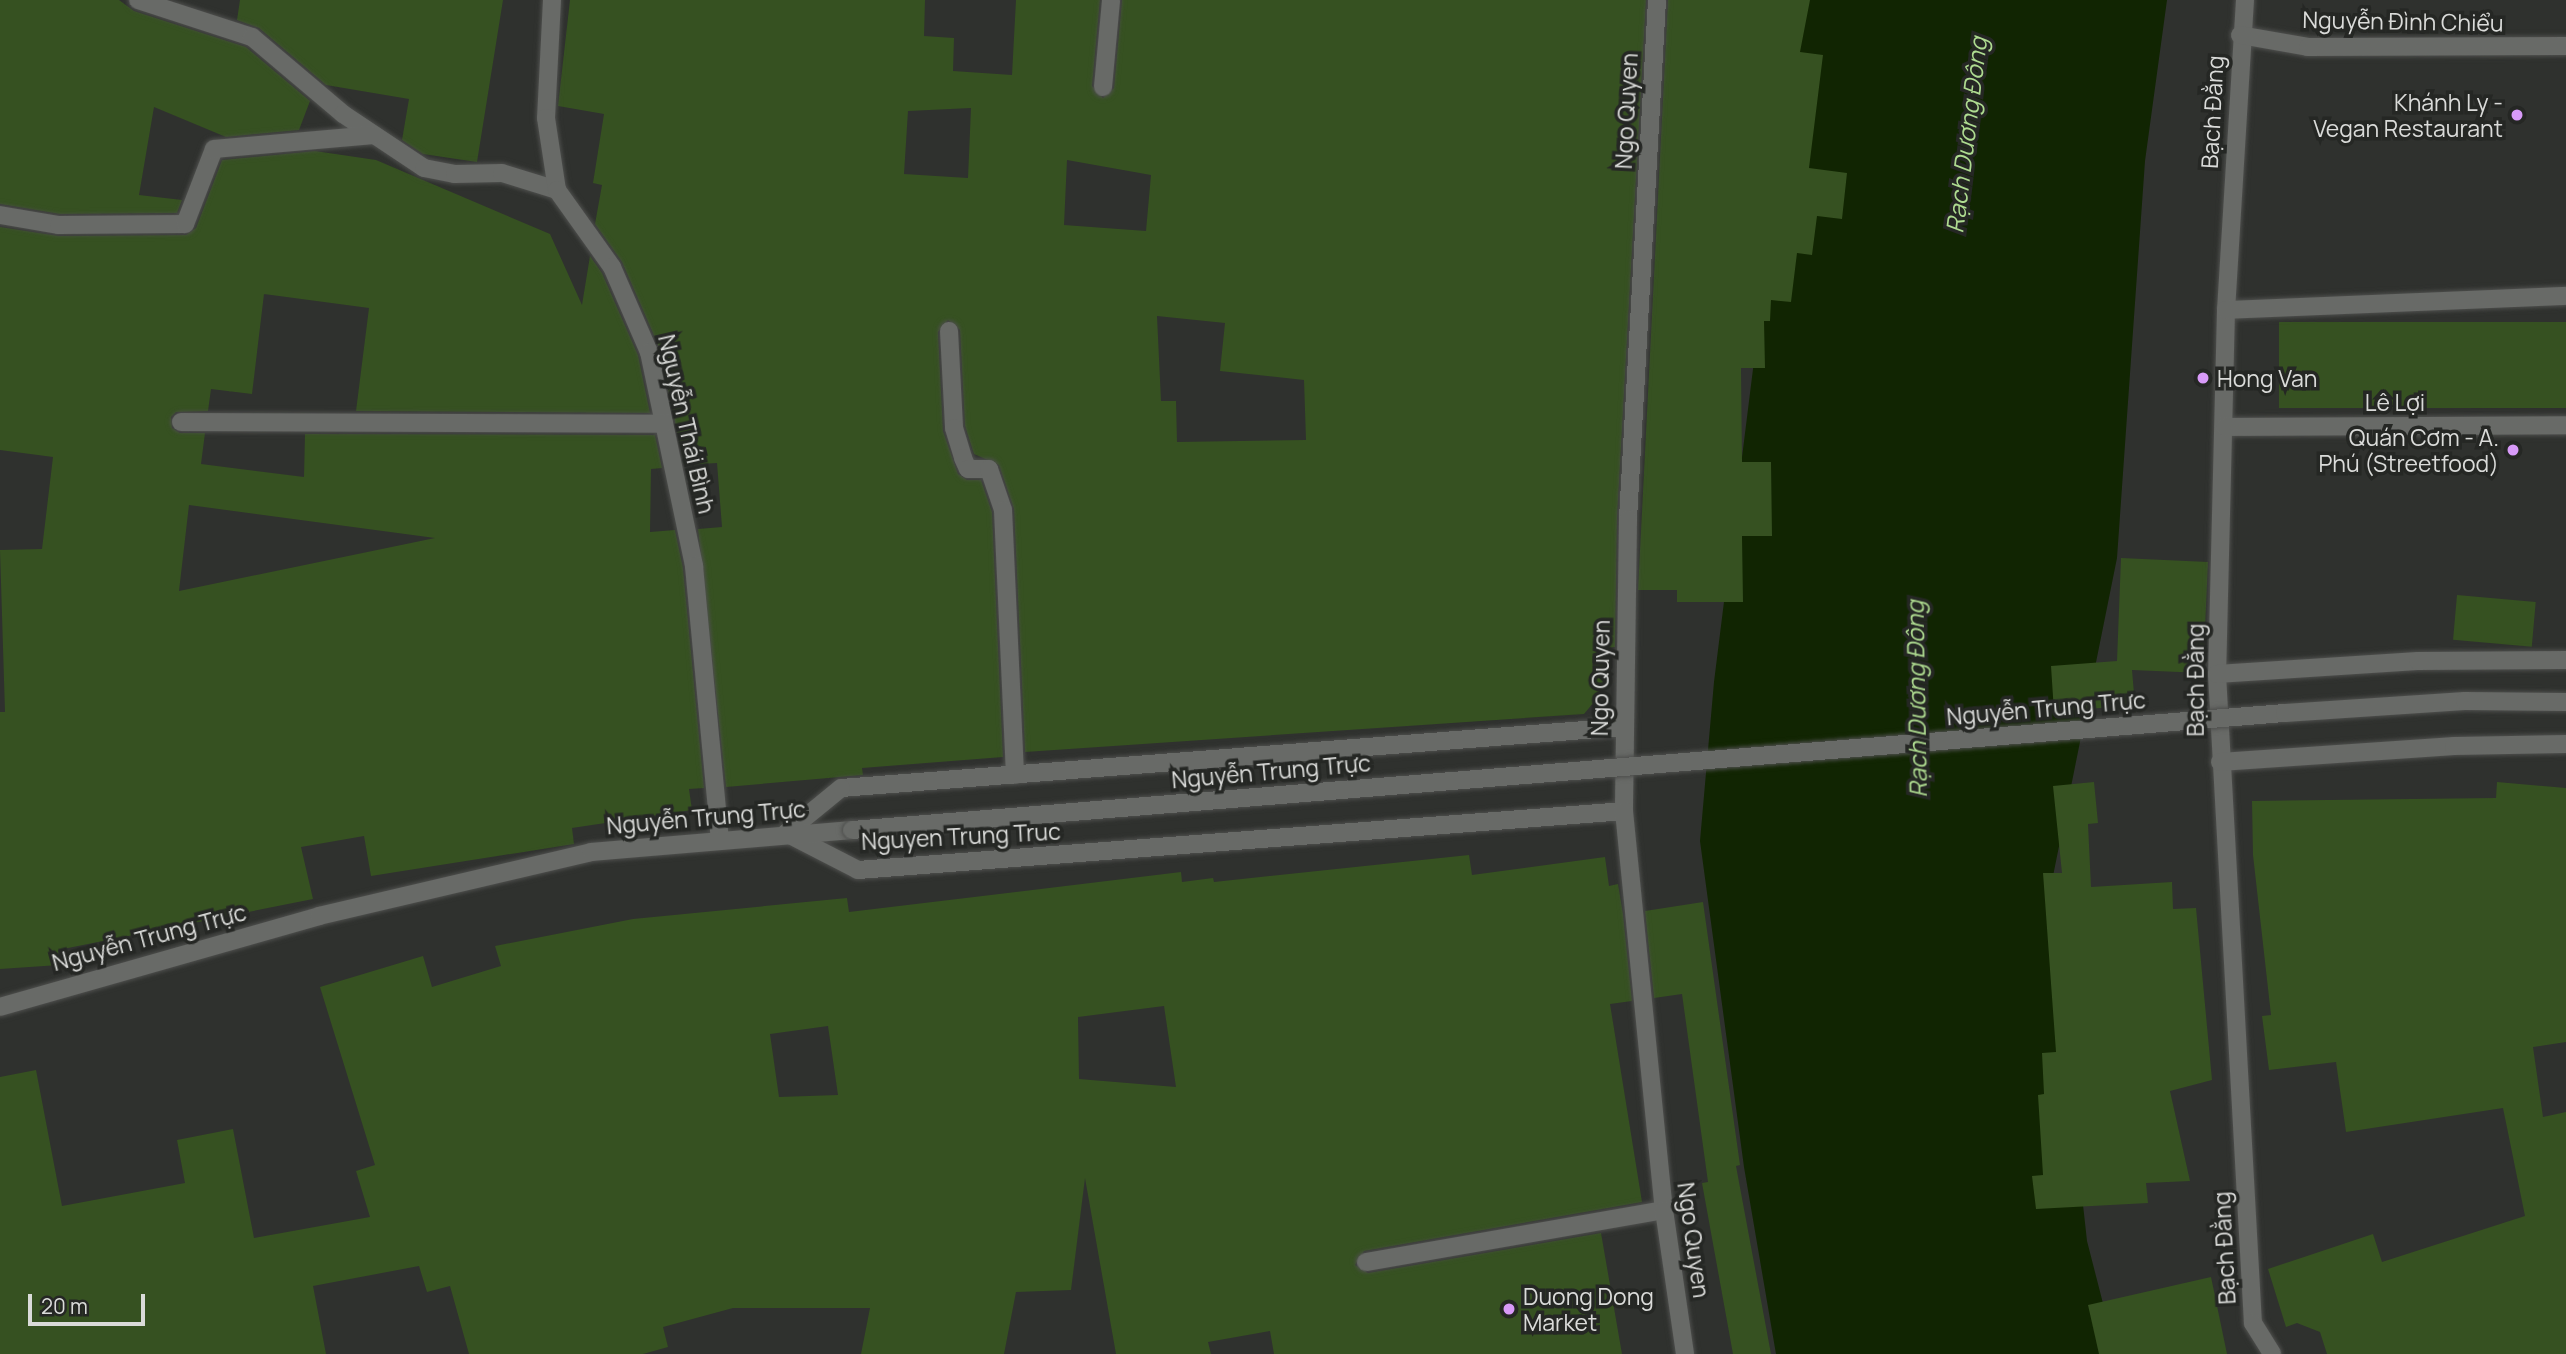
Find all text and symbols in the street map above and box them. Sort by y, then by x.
street label: Nguyễn Đình Chiểu [2302,5,2504,37]
water label: Rạch Dương Đông [1940,35,1992,235]
street label: Ngo Quyen [1609,52,1643,170]
street label: Bạch Đằng [2195,55,2229,169]
place label: Khánh Ly - Vegan Restaurant [2313,88,2503,142]
marker: Khánh Ly - Vegan Restaurant [2509,107,2525,123]
street label: Nguyễn Thái Bình [653,332,721,516]
place label: Hong Van [2217,364,2318,392]
marker: Hong Van [2195,370,2211,386]
street label: Lê Lợi [2365,388,2425,416]
place label: Quán Cơm - A. Phú (Streetfood) [2318,423,2499,477]
marker: Quán Cơm - A. Phú (Streetfood) [2505,442,2521,458]
water label: Rạch Dương Đông [1900,600,1932,798]
street label: Ngo Quyen [1585,620,1615,736]
street label: Bạch Đằng [2181,623,2209,737]
street label: Nguyễn Trung Trực [1945,686,2147,730]
street label: Nguyễn Trung Trực [1170,749,1372,793]
street label: Nguyễn Trung Trực [605,795,807,839]
street label: Nguyen Trung Truc [861,817,1061,855]
street label: Nguyễn Trung Trực [49,898,249,976]
street label: Ngo Quyen [1672,1180,1716,1300]
street label: Bạch Đằng [2207,1191,2241,1305]
scale bar [32,1280,149,1324]
place label: Duong Dong Market [1523,1282,1654,1336]
text: 20 m [41,1292,88,1320]
marker: Duong Dong Market [1501,1301,1517,1317]

